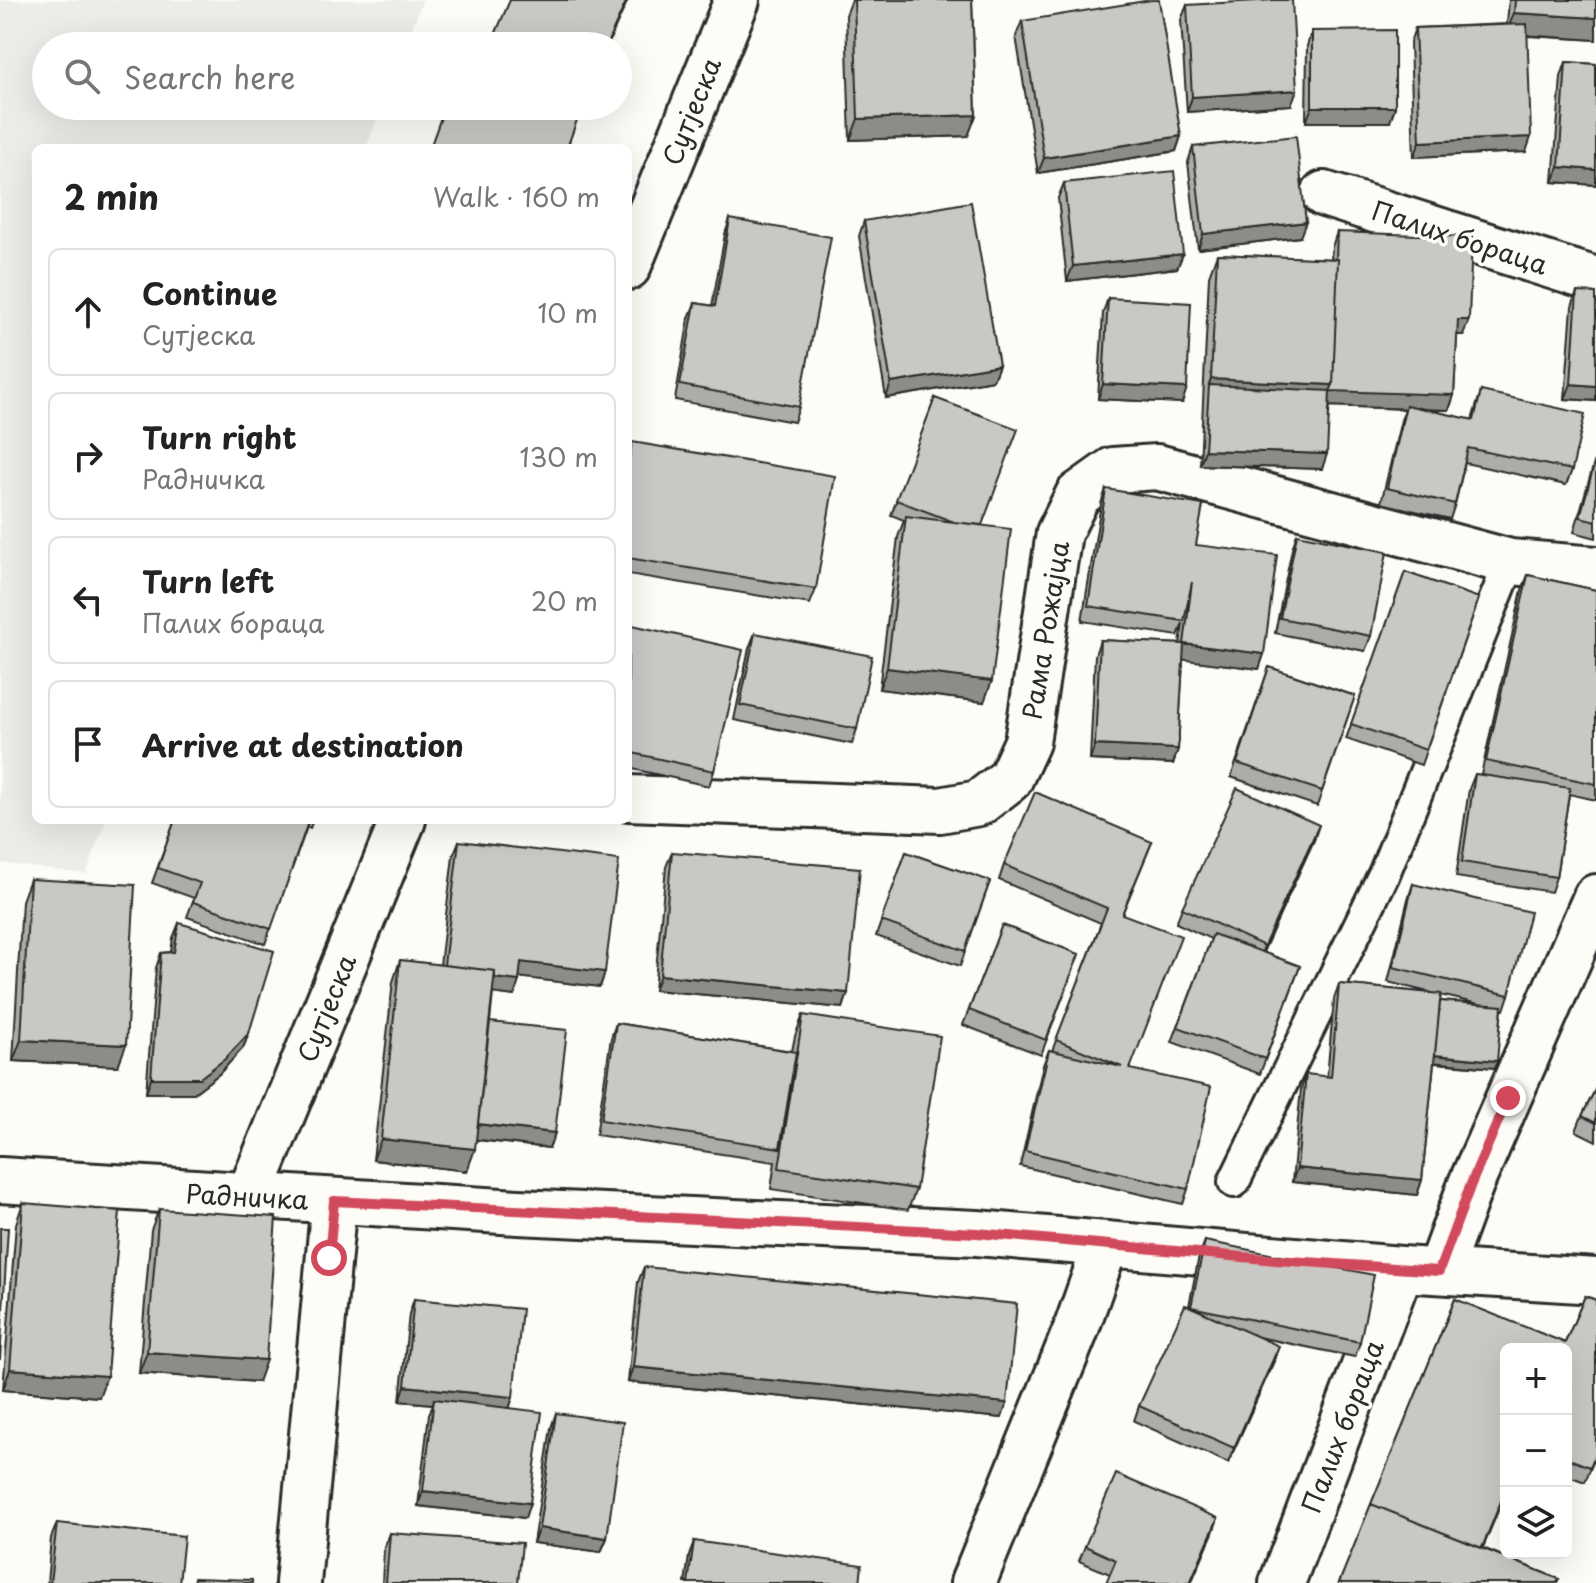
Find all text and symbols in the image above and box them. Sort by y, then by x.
search box [32,32,632,120]
street label: Сутјеска [652,50,731,171]
icon: search [60,54,104,98]
text: Search here [124,54,296,99]
text: 2 min [64,170,159,222]
text: Walk · 160 m [433,177,600,216]
street label: Палих бораца [1367,190,1553,284]
text: Continue [142,270,277,315]
icon: ahead [66,290,110,334]
text: 10 m [537,293,598,332]
text: Сутјеска [142,315,255,354]
text: Turn right [142,414,297,459]
icon: right [66,434,110,478]
text: 130 m [519,437,598,476]
text: Радничка [142,459,265,498]
street label: Рама Рожајца [1012,538,1078,722]
text: Turn left [142,558,274,603]
icon: left [66,578,110,622]
text: 20 m [531,581,598,620]
text: Палих бораца [142,603,324,642]
icon: arrive [66,722,110,766]
text: Arrive at destination [142,722,464,767]
street label: Сутјеска [287,947,366,1068]
route end [1490,1080,1526,1116]
street label: Радничка [185,1173,310,1219]
route start [311,1240,347,1276]
street label: Палих бораца [1291,1333,1393,1518]
map controls [1500,1343,1572,1559]
button: + [1500,1343,1572,1415]
button: − [1500,1415,1572,1487]
button: layers [1500,1487,1572,1559]

